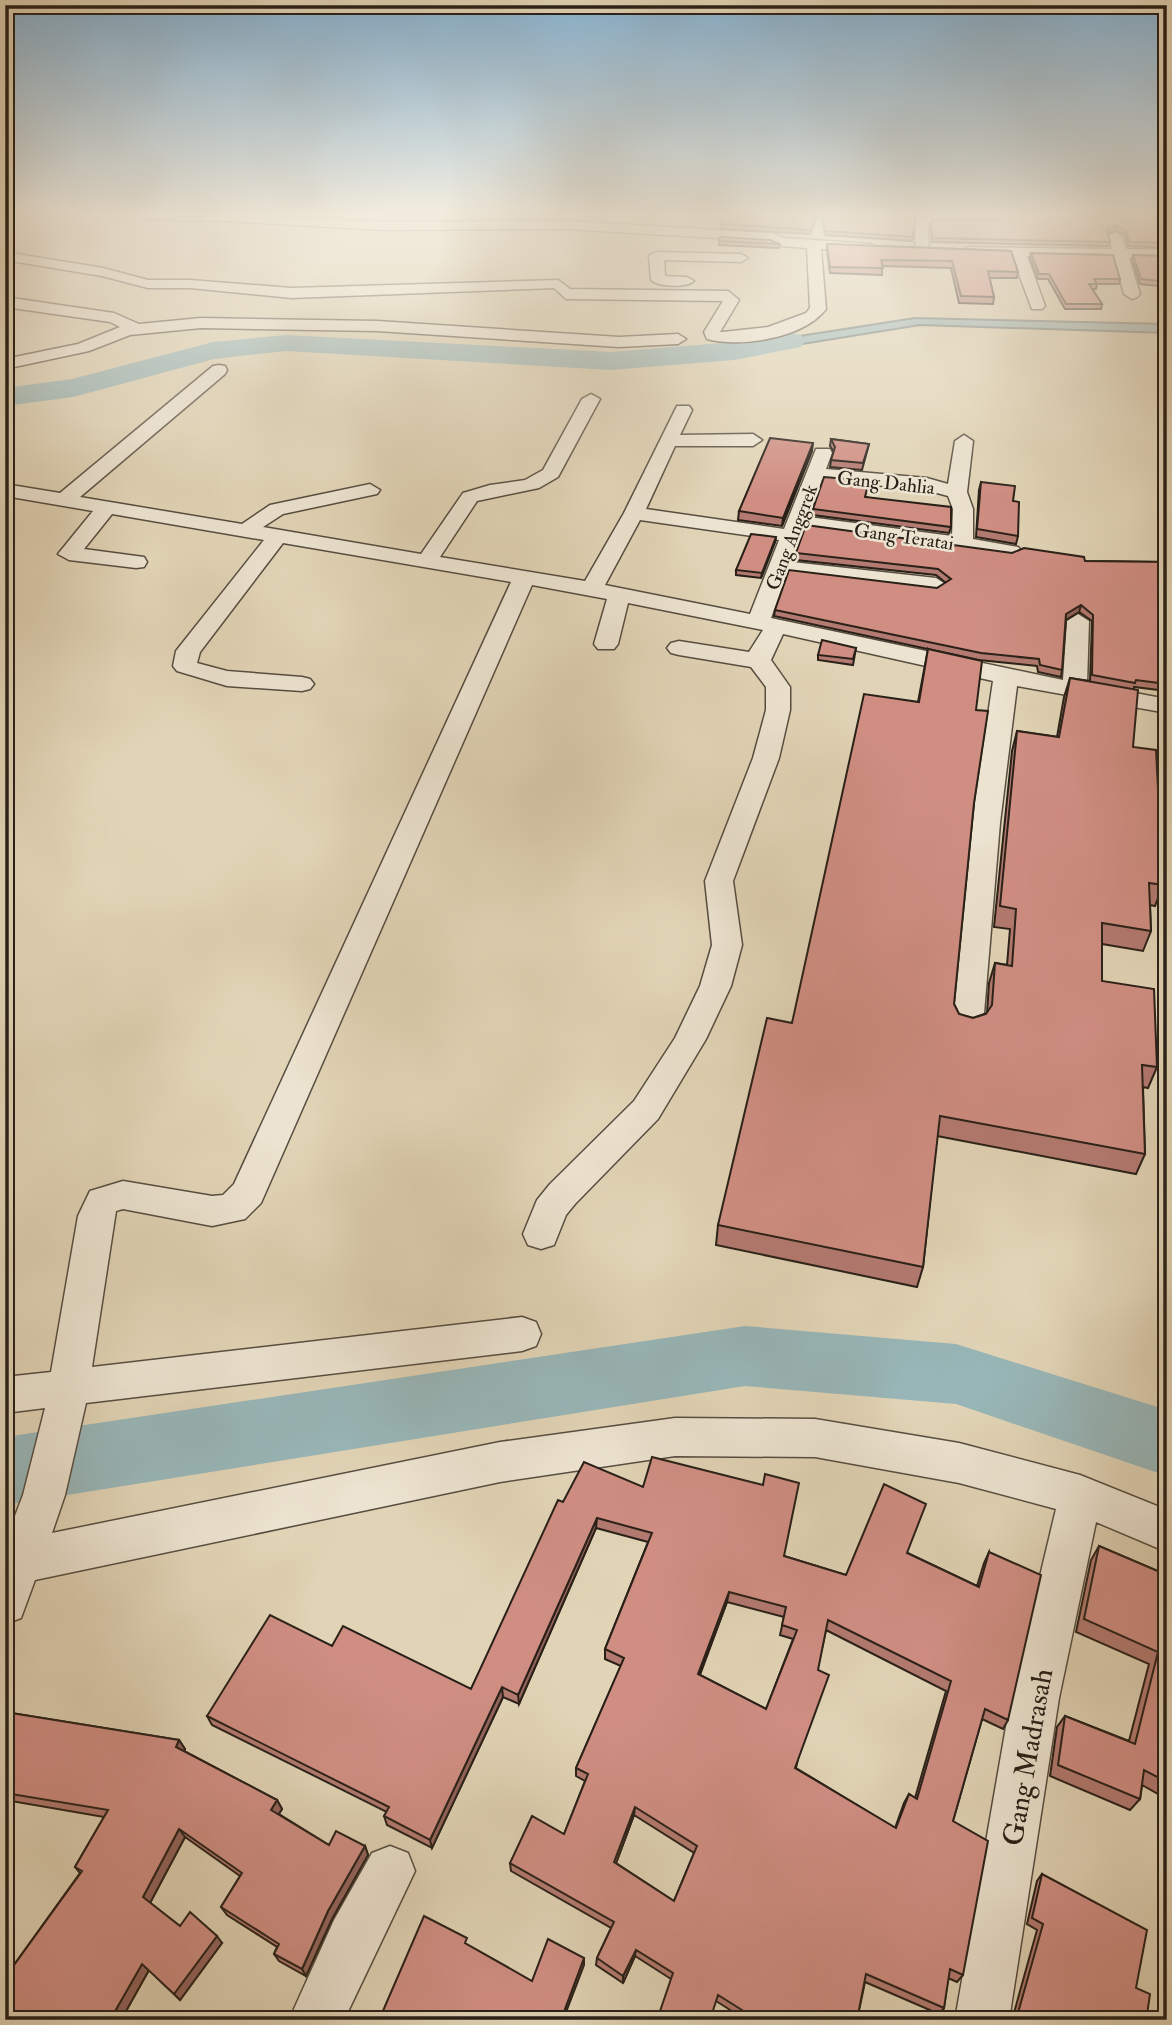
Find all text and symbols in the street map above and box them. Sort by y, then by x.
street label: Gang Dahlia [836,466,936,500]
street label: Gang Anggrek [761,481,823,594]
street label: Gang Teratai [852,518,955,556]
street label: Gang Madrasah [996,1666,1061,1848]

